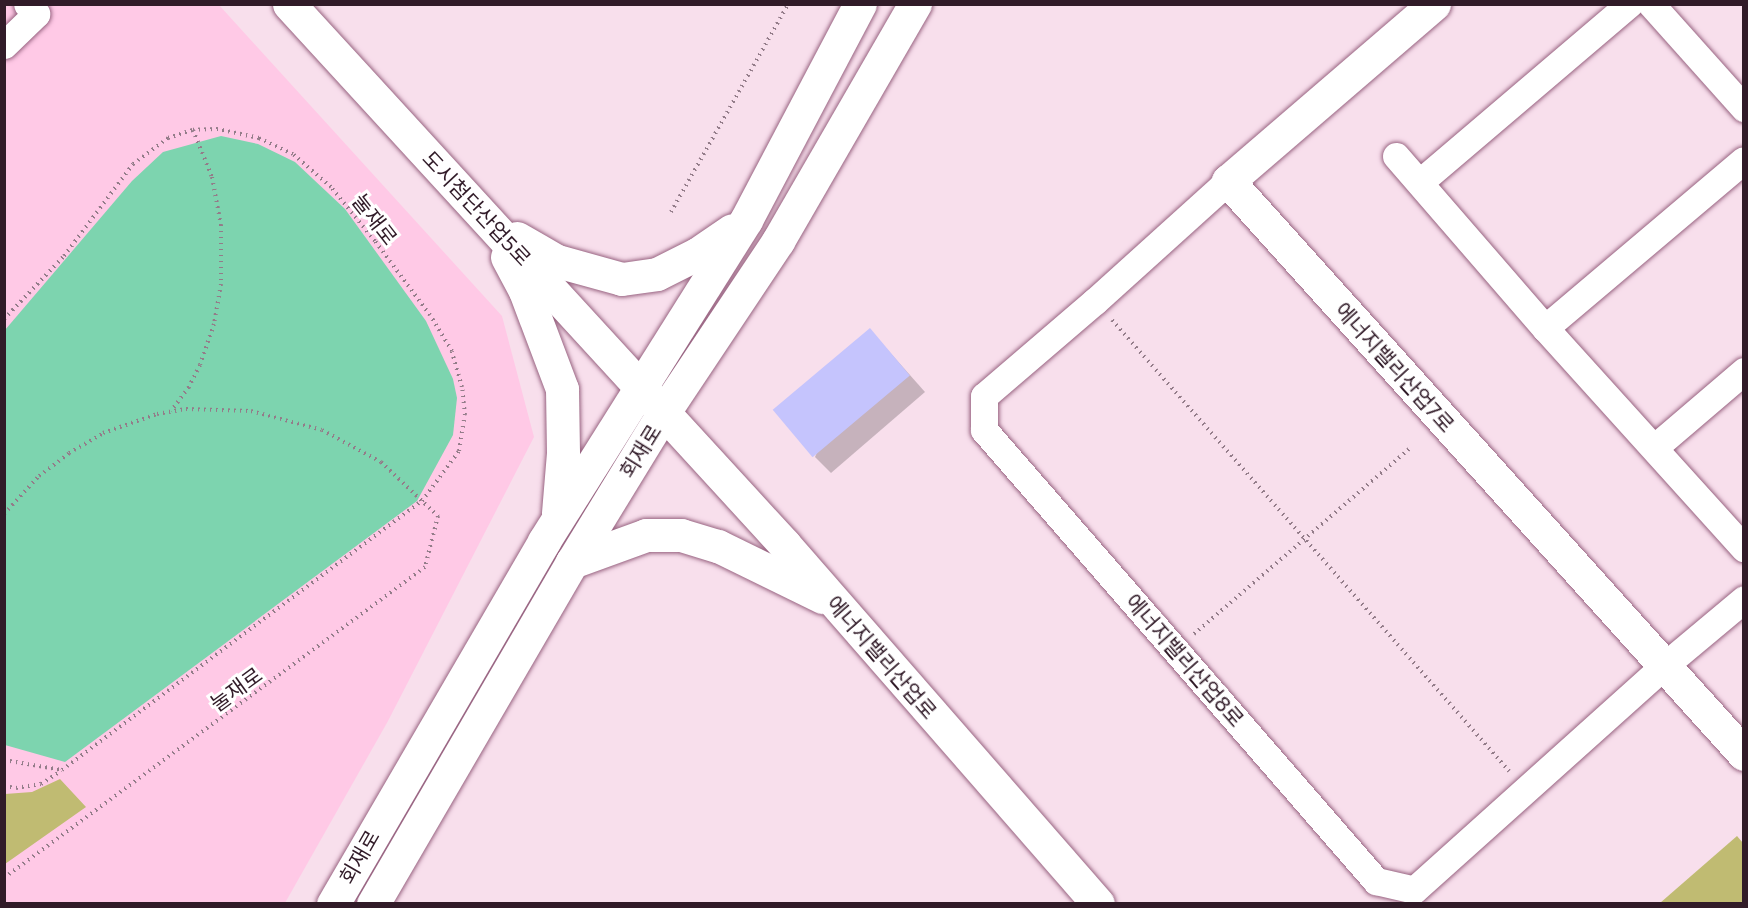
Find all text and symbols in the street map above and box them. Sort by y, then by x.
street label: 도시첨단산업5로 [418,146,536,270]
street label: 눌재로 [347,188,403,250]
street label: 에너지밸리산업7로 [1330,297,1460,437]
street label: 회재로 [614,420,666,482]
street label: 에너지밸리산업8로 [1121,589,1249,731]
street label: 에너지밸리산업로 [822,590,942,724]
street label: 눌재로 [205,662,267,716]
street label: 회재로 [334,826,384,888]

